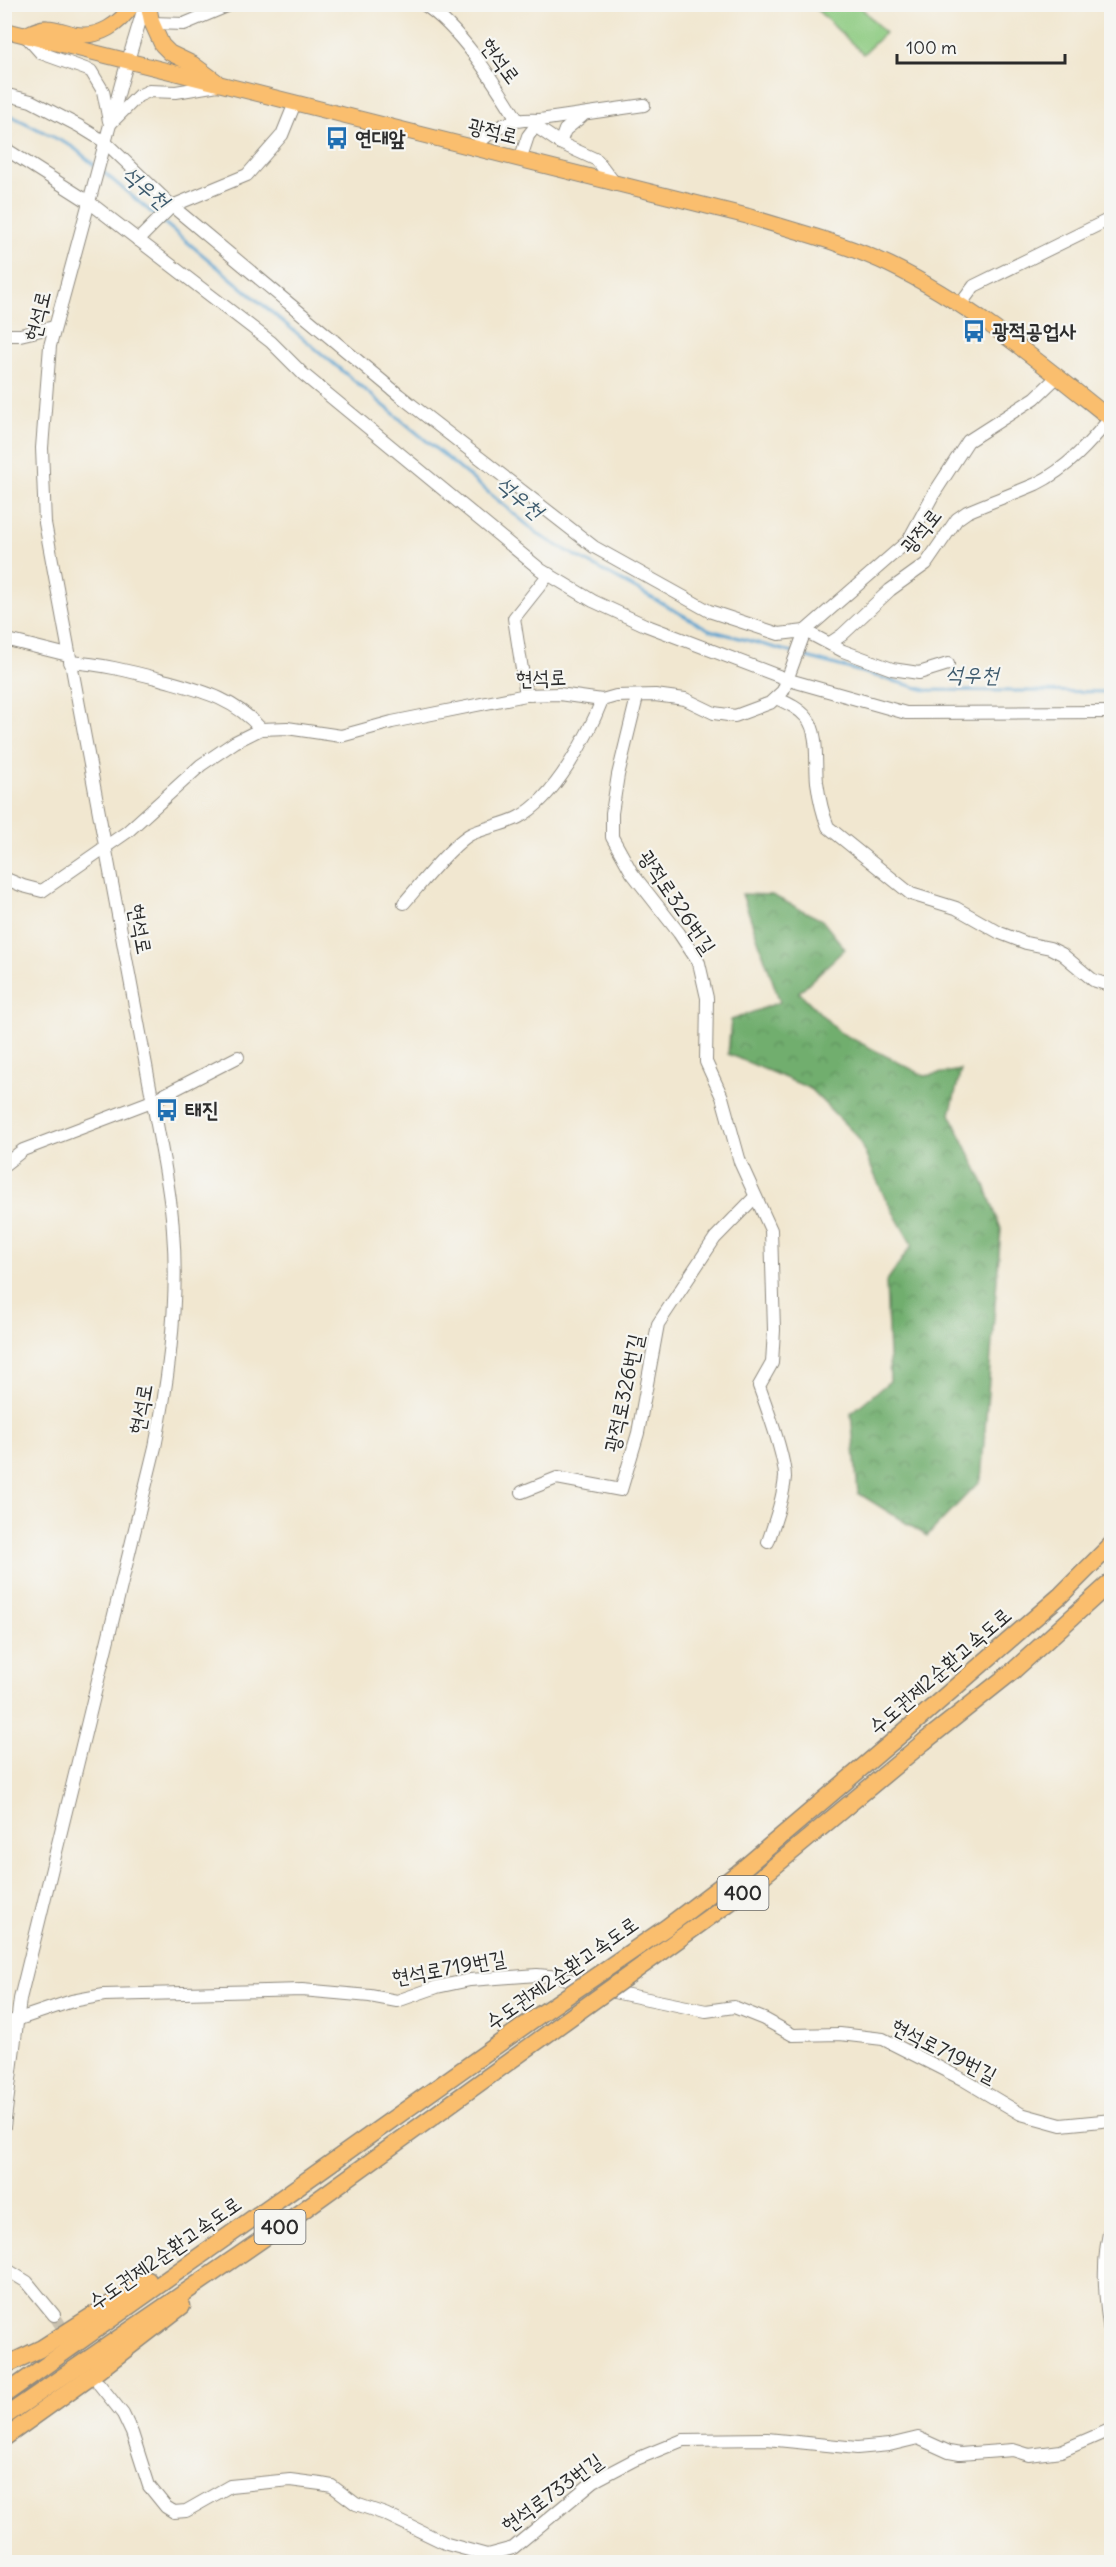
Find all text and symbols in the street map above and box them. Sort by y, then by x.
scale bar [897,27,1065,65]
street label: 현석로 [474,32,526,89]
text: 100 m [906,36,957,59]
street label: 광적로 [465,111,521,150]
place label: 연대앞 [355,124,406,151]
bus stop icon: 연대앞 [324,125,350,151]
water label: 석우천 [117,159,177,216]
street label: 현석로 [19,288,56,344]
place label: 광적공업사 [992,317,1077,344]
bus stop icon: 광적공업사 [961,318,987,344]
water label: 석우천 [491,469,551,526]
street label: 광적로 [894,502,947,559]
water label: 석우천 [945,660,1001,689]
street label: 현석로 [515,663,567,692]
street label: 광적로326번길 [633,844,722,959]
street label: 현석로 [122,901,159,956]
place label: 태진 [185,1096,219,1123]
bus stop icon: 태진 [154,1097,180,1123]
street label: 광적로326번길 [598,1331,649,1454]
street label: 현석로 [123,1382,158,1436]
street label: 수도권제2순환고속도로 [863,1601,1017,1740]
road number: 400 [718,1876,768,1910]
street label: 수도권제2순환고속도로 [480,1910,643,2035]
street label: 현석로719번길 [390,1944,508,1991]
street label: 현석로719번길 [887,2012,1002,2089]
street label: 수도권제2순환고속도로 [83,2190,246,2315]
road number: 400 [254,2210,306,2244]
street label: 현석로733번길 [496,2447,608,2538]

